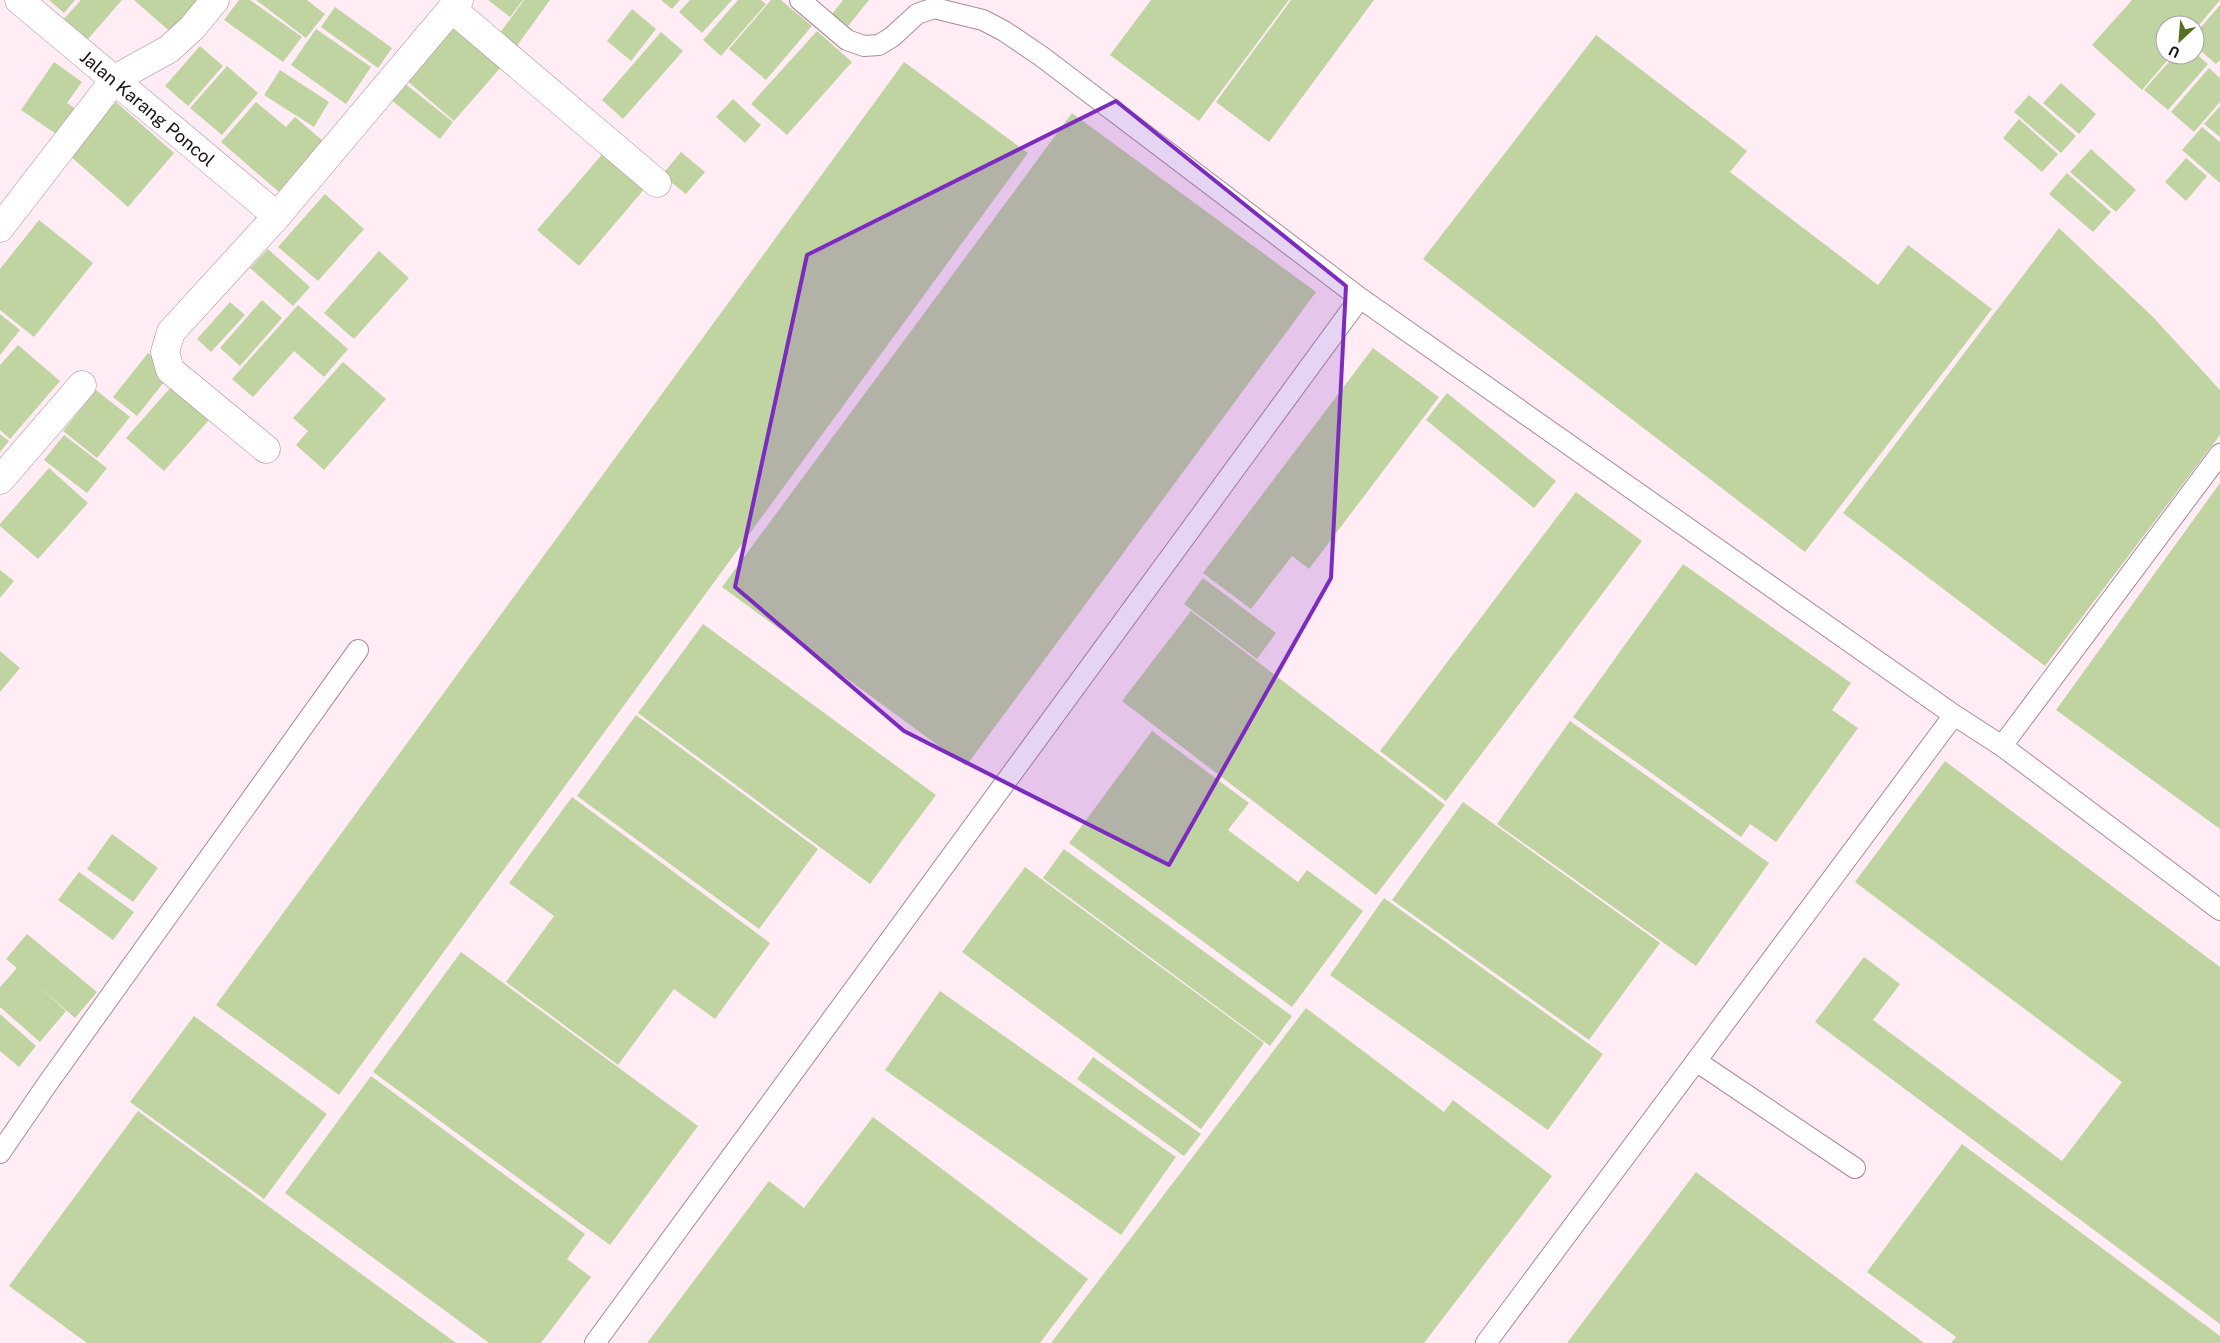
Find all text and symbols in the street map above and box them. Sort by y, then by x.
north arrow [2155,15,2205,65]
text: U [2166,42,2182,61]
street label: Jalan Karang Poncol [76,46,219,170]

